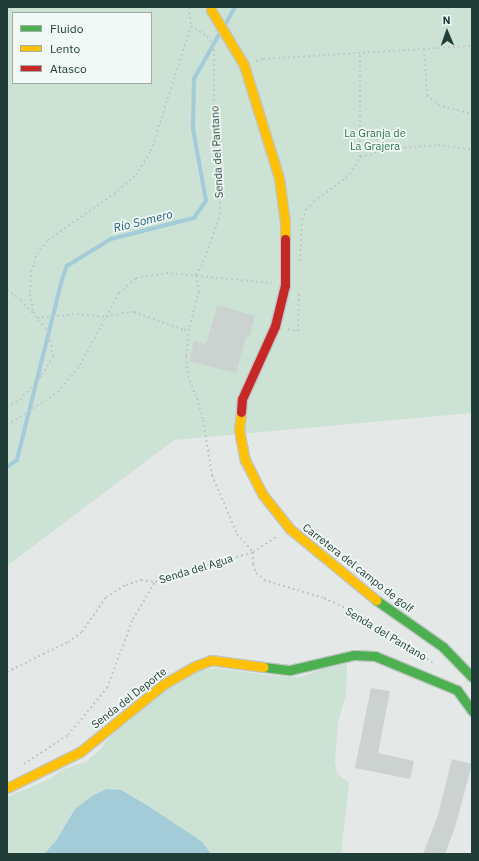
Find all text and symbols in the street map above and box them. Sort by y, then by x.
legend [12,12,152,84]
north arrow [427,12,467,52]
text: N [442,13,451,27]
text: Fluido [50,21,83,36]
text: Lento [50,41,80,56]
text: Atasco [50,61,87,76]
street label: Senda del Pantano [208,106,226,198]
park label: La Granja de La Grajera [344,127,406,153]
water label: Río Somero [112,207,174,235]
street label: Carretera del campo de golf [300,521,416,615]
street label: Senda del Agua [158,552,234,586]
street label: Senda del Pantano [343,605,429,663]
street label: Senda del Deporte [89,665,169,731]

